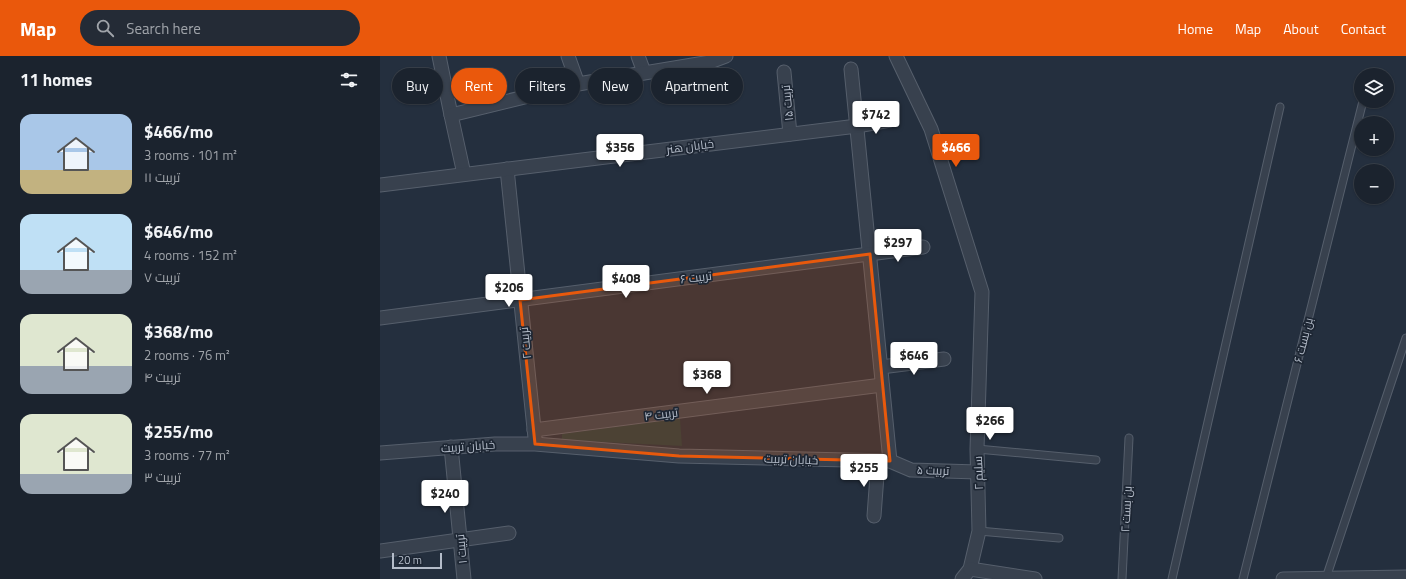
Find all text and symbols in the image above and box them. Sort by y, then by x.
search box [80,10,360,46]
text: Map [20,14,56,43]
icon: search [94,17,116,39]
text: Search here [126,17,201,40]
text: Home [1178,18,1213,39]
text: Map [1235,18,1261,39]
text: About [1283,18,1319,39]
text: Contact [1341,18,1386,39]
text: 11 homes [20,67,92,93]
chip: Buy [392,68,443,104]
chip: Rent [451,68,507,104]
chip: Filters [515,68,580,104]
chip: New [588,68,643,104]
chip: Apartment [651,68,743,104]
map controls [1354,68,1394,204]
button: layers [1354,68,1394,108]
icon: filters [338,69,360,91]
street label: تربیت ۱۵ [776,83,798,122]
pin: $742 [852,101,900,135]
text: $742 [861,104,891,124]
button: + [1354,116,1394,156]
text: $466/mo [144,119,213,145]
icon: home [52,130,100,178]
pin: $356 [596,134,644,168]
street label: خیابان هنر [664,134,715,158]
pin: $466 [932,134,980,168]
text: $356 [605,137,635,157]
text: $466 [941,137,971,157]
text: 3 rooms · 101 m² [144,145,237,165]
button: − [1354,164,1394,204]
text: تربیت ۱۱ [144,167,180,187]
text: $646/mo [144,219,213,245]
pin: $297 [874,229,922,263]
icon: home [52,230,100,278]
text: $297 [883,232,913,252]
text: 4 rooms · 152 m² [144,245,237,265]
pin: $408 [602,265,650,299]
street label: تربیت ۶ [679,266,714,288]
text: تربیت ۷ [144,267,180,287]
text: $408 [611,268,641,288]
pin: $206 [485,274,533,308]
text: $206 [494,277,524,297]
street label: بن بست ۶ [1288,315,1318,365]
text: $368/mo [144,319,213,345]
street label: تربیت ۲ [514,325,536,360]
icon: home [52,330,100,378]
pin: $646 [890,342,938,376]
text: 2 rooms · 76 m² [144,345,230,365]
text: $646 [899,345,929,365]
pin: $368 [683,361,731,395]
text: $368 [692,364,722,384]
text: تربیت ۴ [144,367,181,387]
street label: تربیت ۴ [643,402,680,425]
pin: $266 [966,407,1014,441]
text: $266 [975,410,1005,430]
text: $255/mo [144,419,213,445]
icon: home [52,430,100,478]
street label: خیابان تربیت [440,435,496,457]
text: 3 rooms · 77 m² [144,445,230,465]
street label: خیابان تربیت [763,449,819,469]
pin: $255 [840,454,888,488]
street label: سلیم ۲ [968,456,988,490]
text: $255 [849,457,879,477]
street label: تربیت ۵ [916,460,950,480]
text: تربیت ۳ [144,467,181,487]
pin: $240 [421,480,469,514]
text: $240 [430,483,460,503]
street label: بن بست ۲ [1115,485,1137,533]
street label: تربیت ۱ [450,532,472,565]
scale bar [392,551,442,570]
text: 20 m [398,552,422,568]

